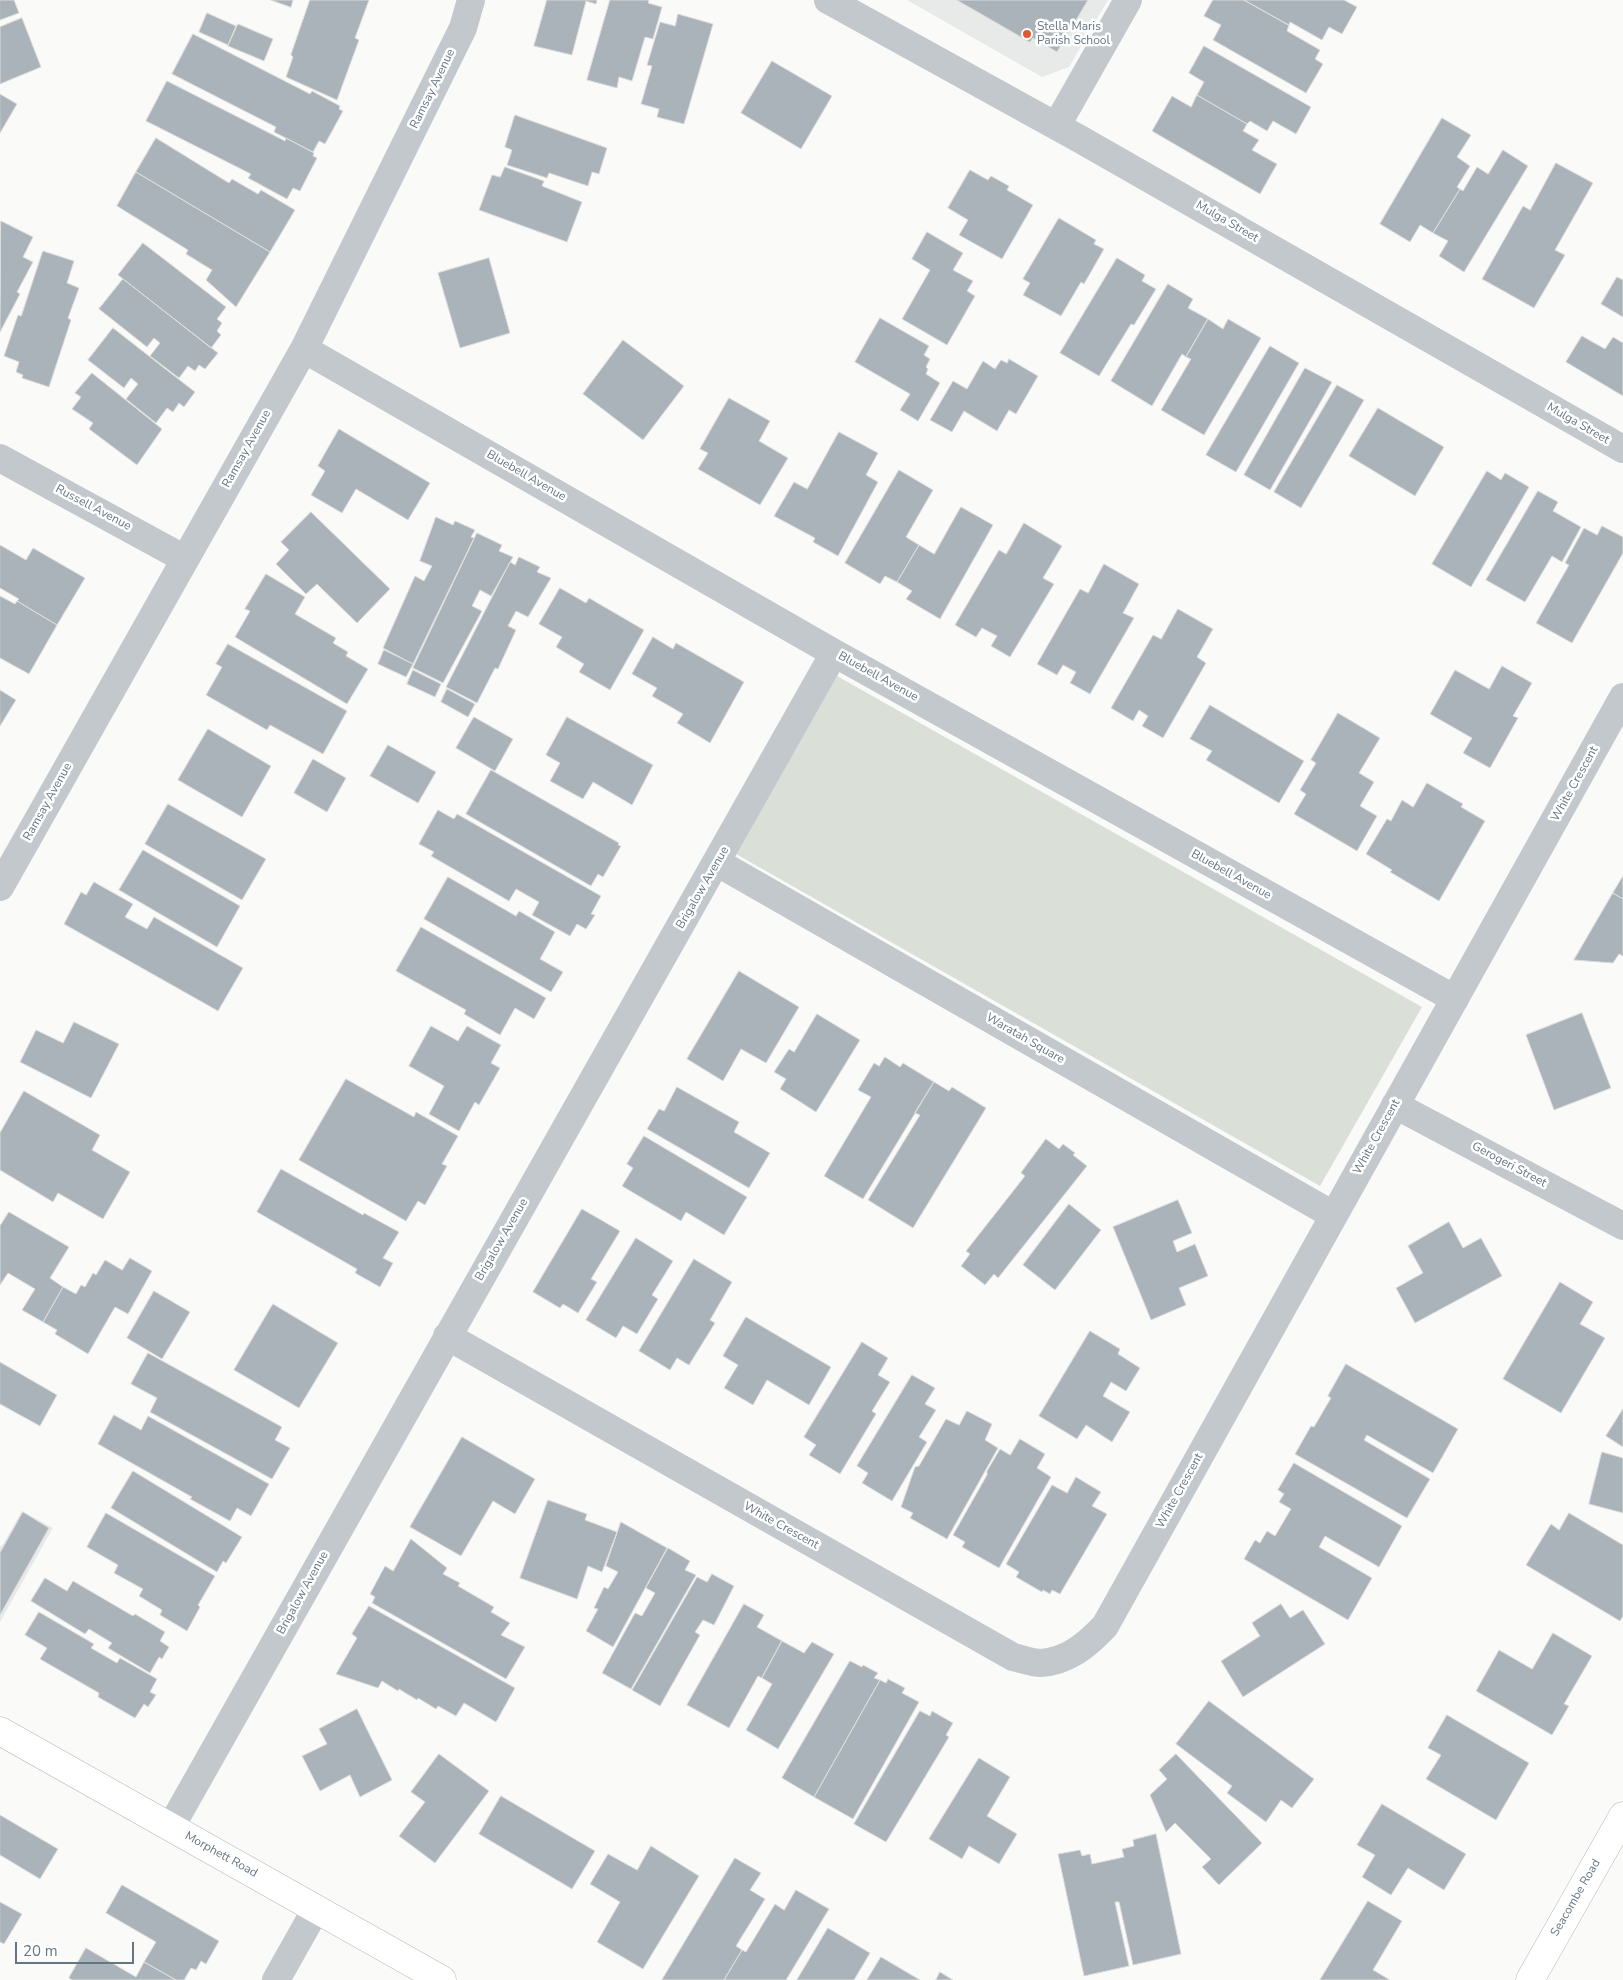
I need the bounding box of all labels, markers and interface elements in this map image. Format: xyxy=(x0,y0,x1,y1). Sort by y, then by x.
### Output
place label: Stella Maris Parish School xyxy=(1037,20,1110,48)
marker: Stella Maris Parish School xyxy=(1021,28,1033,40)
street label: Ramsay Avenue xyxy=(408,47,458,131)
street label: Mulga Street xyxy=(1193,198,1261,246)
street label: Mulga Street xyxy=(1544,400,1612,448)
street label: Ramsay Avenue xyxy=(220,408,274,490)
street label: Bluebell Avenue xyxy=(484,447,568,505)
street label: Russell Avenue xyxy=(53,482,133,534)
street label: Bluebell Avenue xyxy=(836,649,920,705)
street label: White Crescent xyxy=(1548,744,1602,824)
street label: Ramsay Avenue xyxy=(21,761,75,843)
street label: Brigalow Avenue xyxy=(674,844,732,932)
street label: Bluebell Avenue xyxy=(1189,847,1273,903)
street label: Waratah Square xyxy=(983,1011,1067,1067)
street label: White Crescent xyxy=(1350,1097,1404,1177)
street label: Gerogeri Street xyxy=(1469,1139,1549,1191)
street label: Brigalow Avenue xyxy=(473,1196,531,1284)
street label: White Crescent xyxy=(1153,1451,1207,1531)
street label: White Crescent xyxy=(741,1499,821,1553)
street label: Brigalow Avenue xyxy=(274,1549,332,1637)
street label: Morphett Road xyxy=(182,1829,260,1881)
street label: Seacombe Road xyxy=(1548,1857,1604,1939)
scale bar xyxy=(18,1932,136,1964)
text: 20 m xyxy=(23,1941,58,1961)

